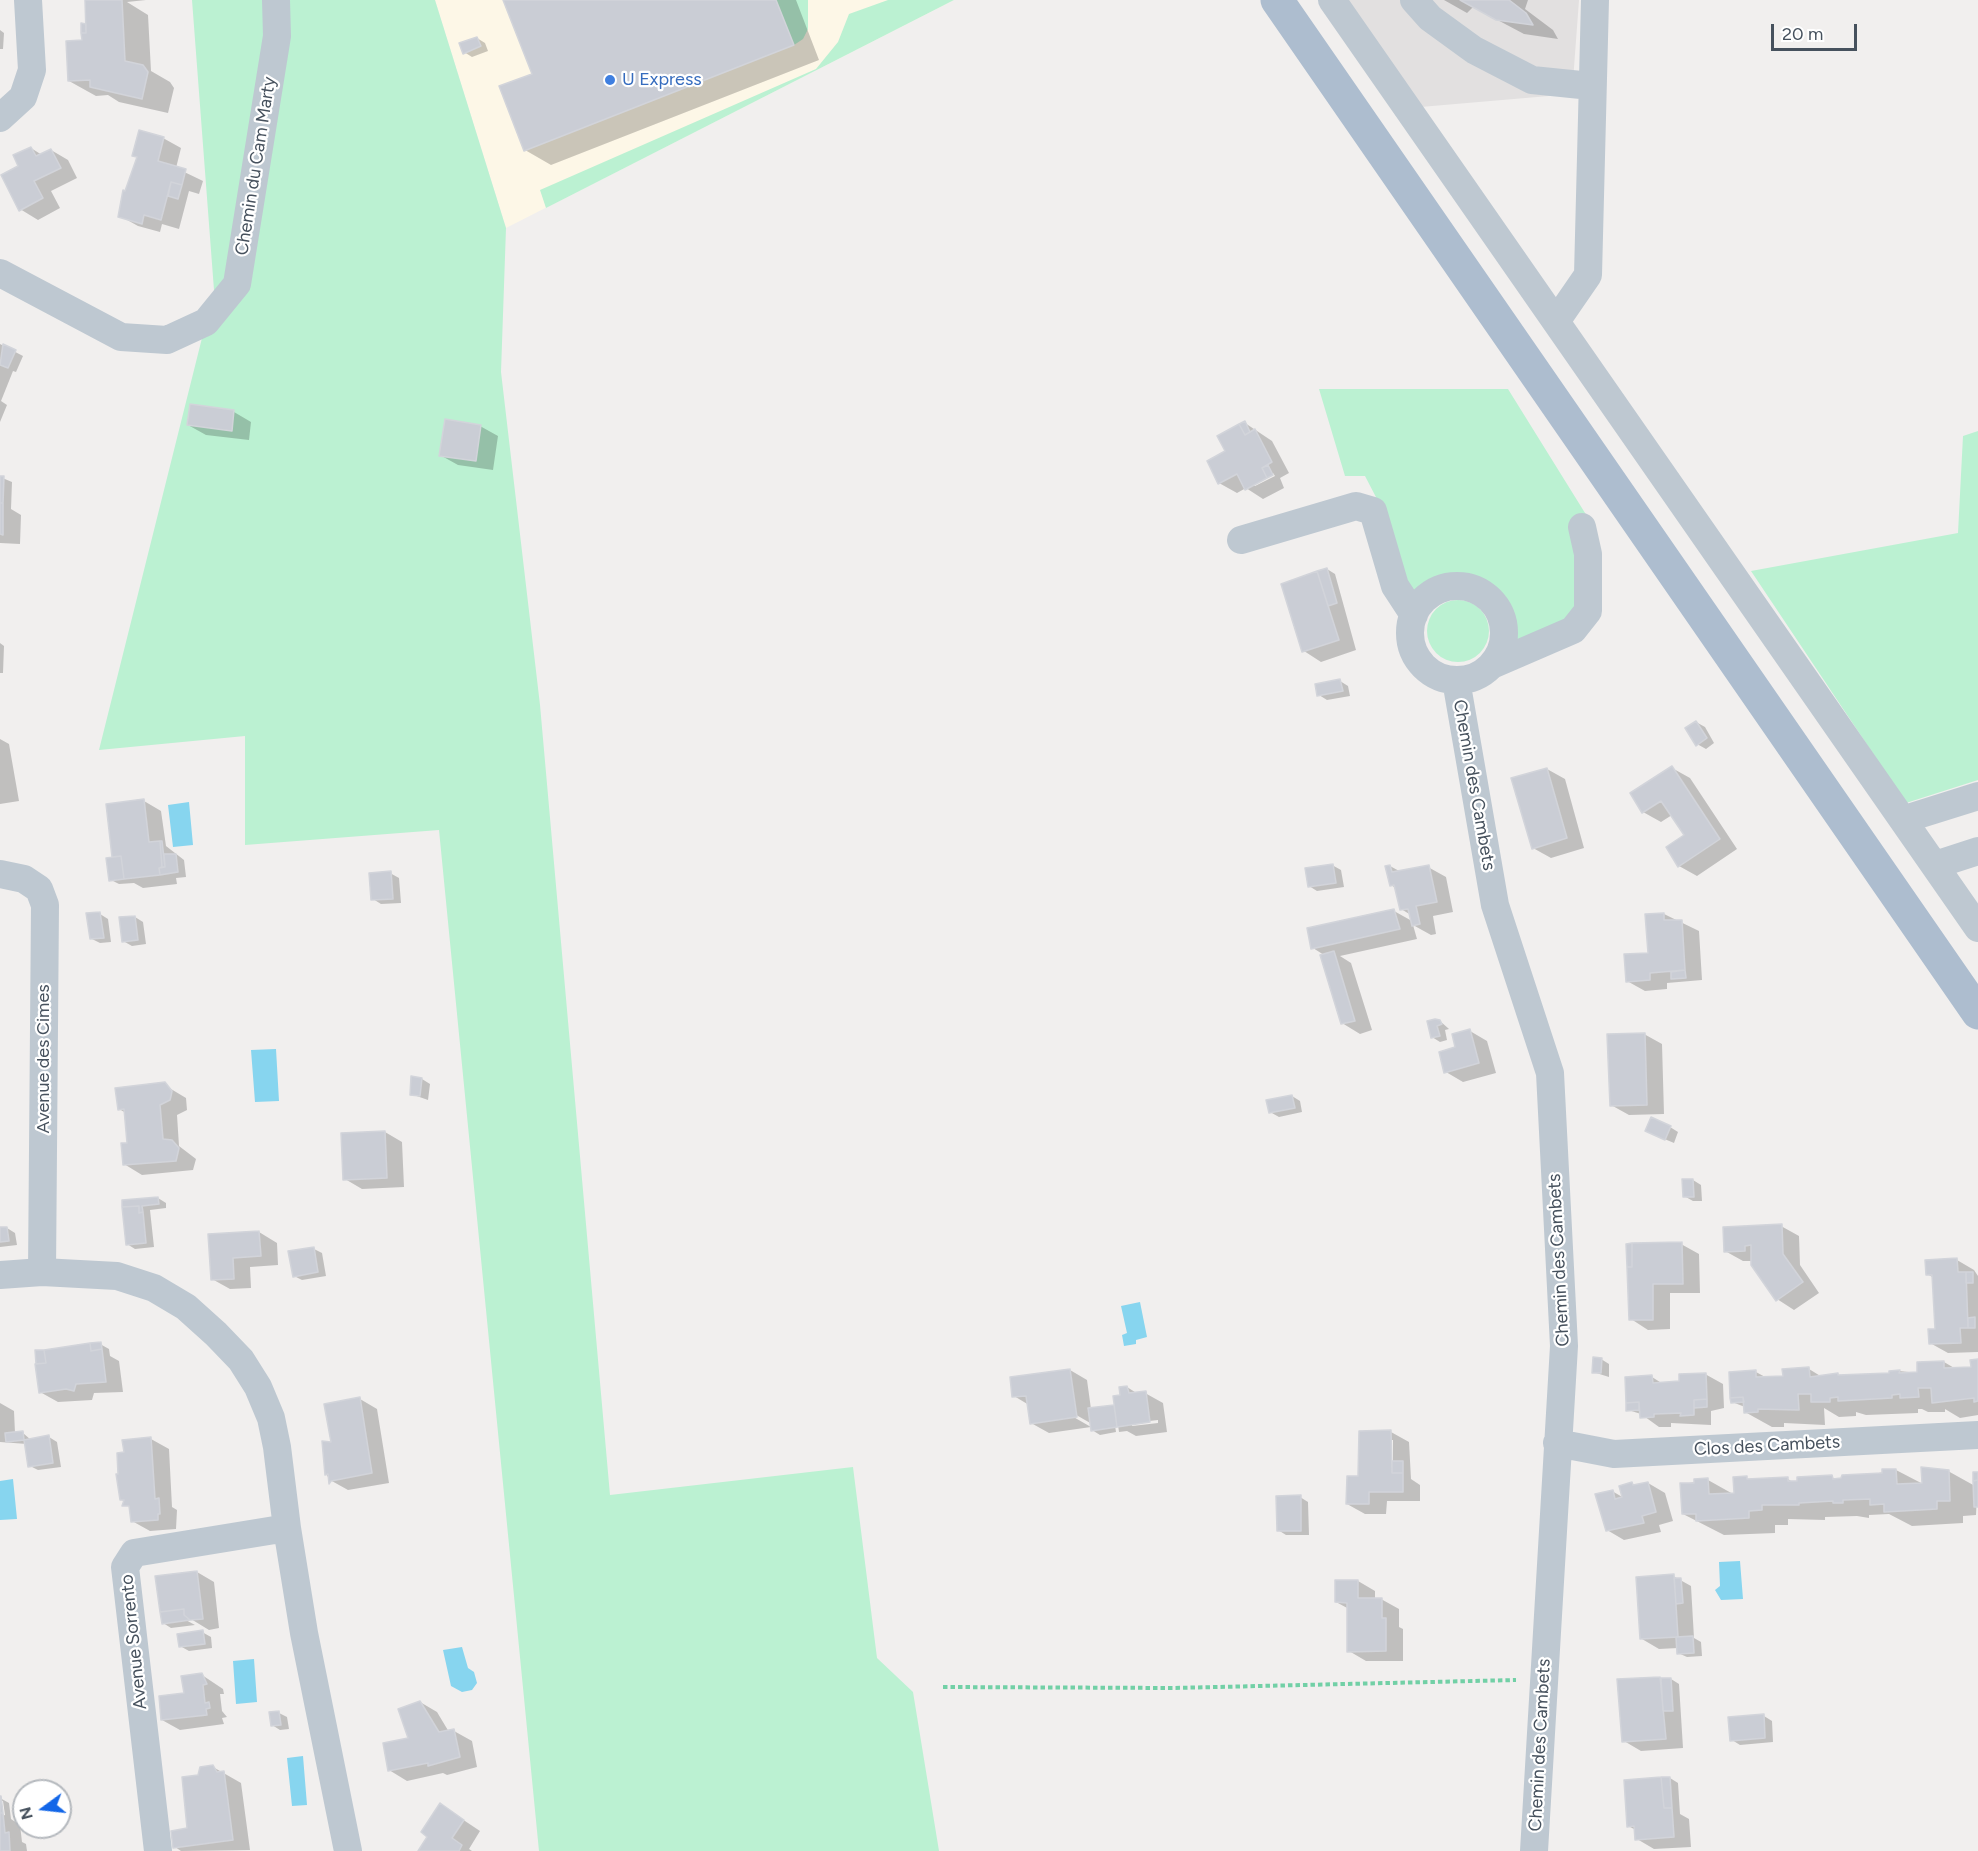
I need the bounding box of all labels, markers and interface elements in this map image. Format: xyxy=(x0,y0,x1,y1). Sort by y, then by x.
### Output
scale bar xyxy=(1774,12,1860,50)
text: 20 m xyxy=(1782,23,1823,45)
place label: U Express xyxy=(622,69,702,91)
marker: U Express xyxy=(603,73,617,87)
street label: Chemin du Cam Marty xyxy=(231,75,281,257)
street label: Chemin des Cambets xyxy=(1448,698,1500,872)
street label: Avenue des Cimes xyxy=(33,984,55,1134)
street label: Chemin des Cambets xyxy=(1544,1173,1574,1347)
street label: Clos des Cambets xyxy=(1693,1431,1841,1461)
street label: Avenue Sorrento xyxy=(116,1573,152,1711)
street label: Chemin des Cambets xyxy=(1525,1658,1555,1832)
north arrow xyxy=(12,1779,72,1839)
text: N xyxy=(15,1805,37,1822)

